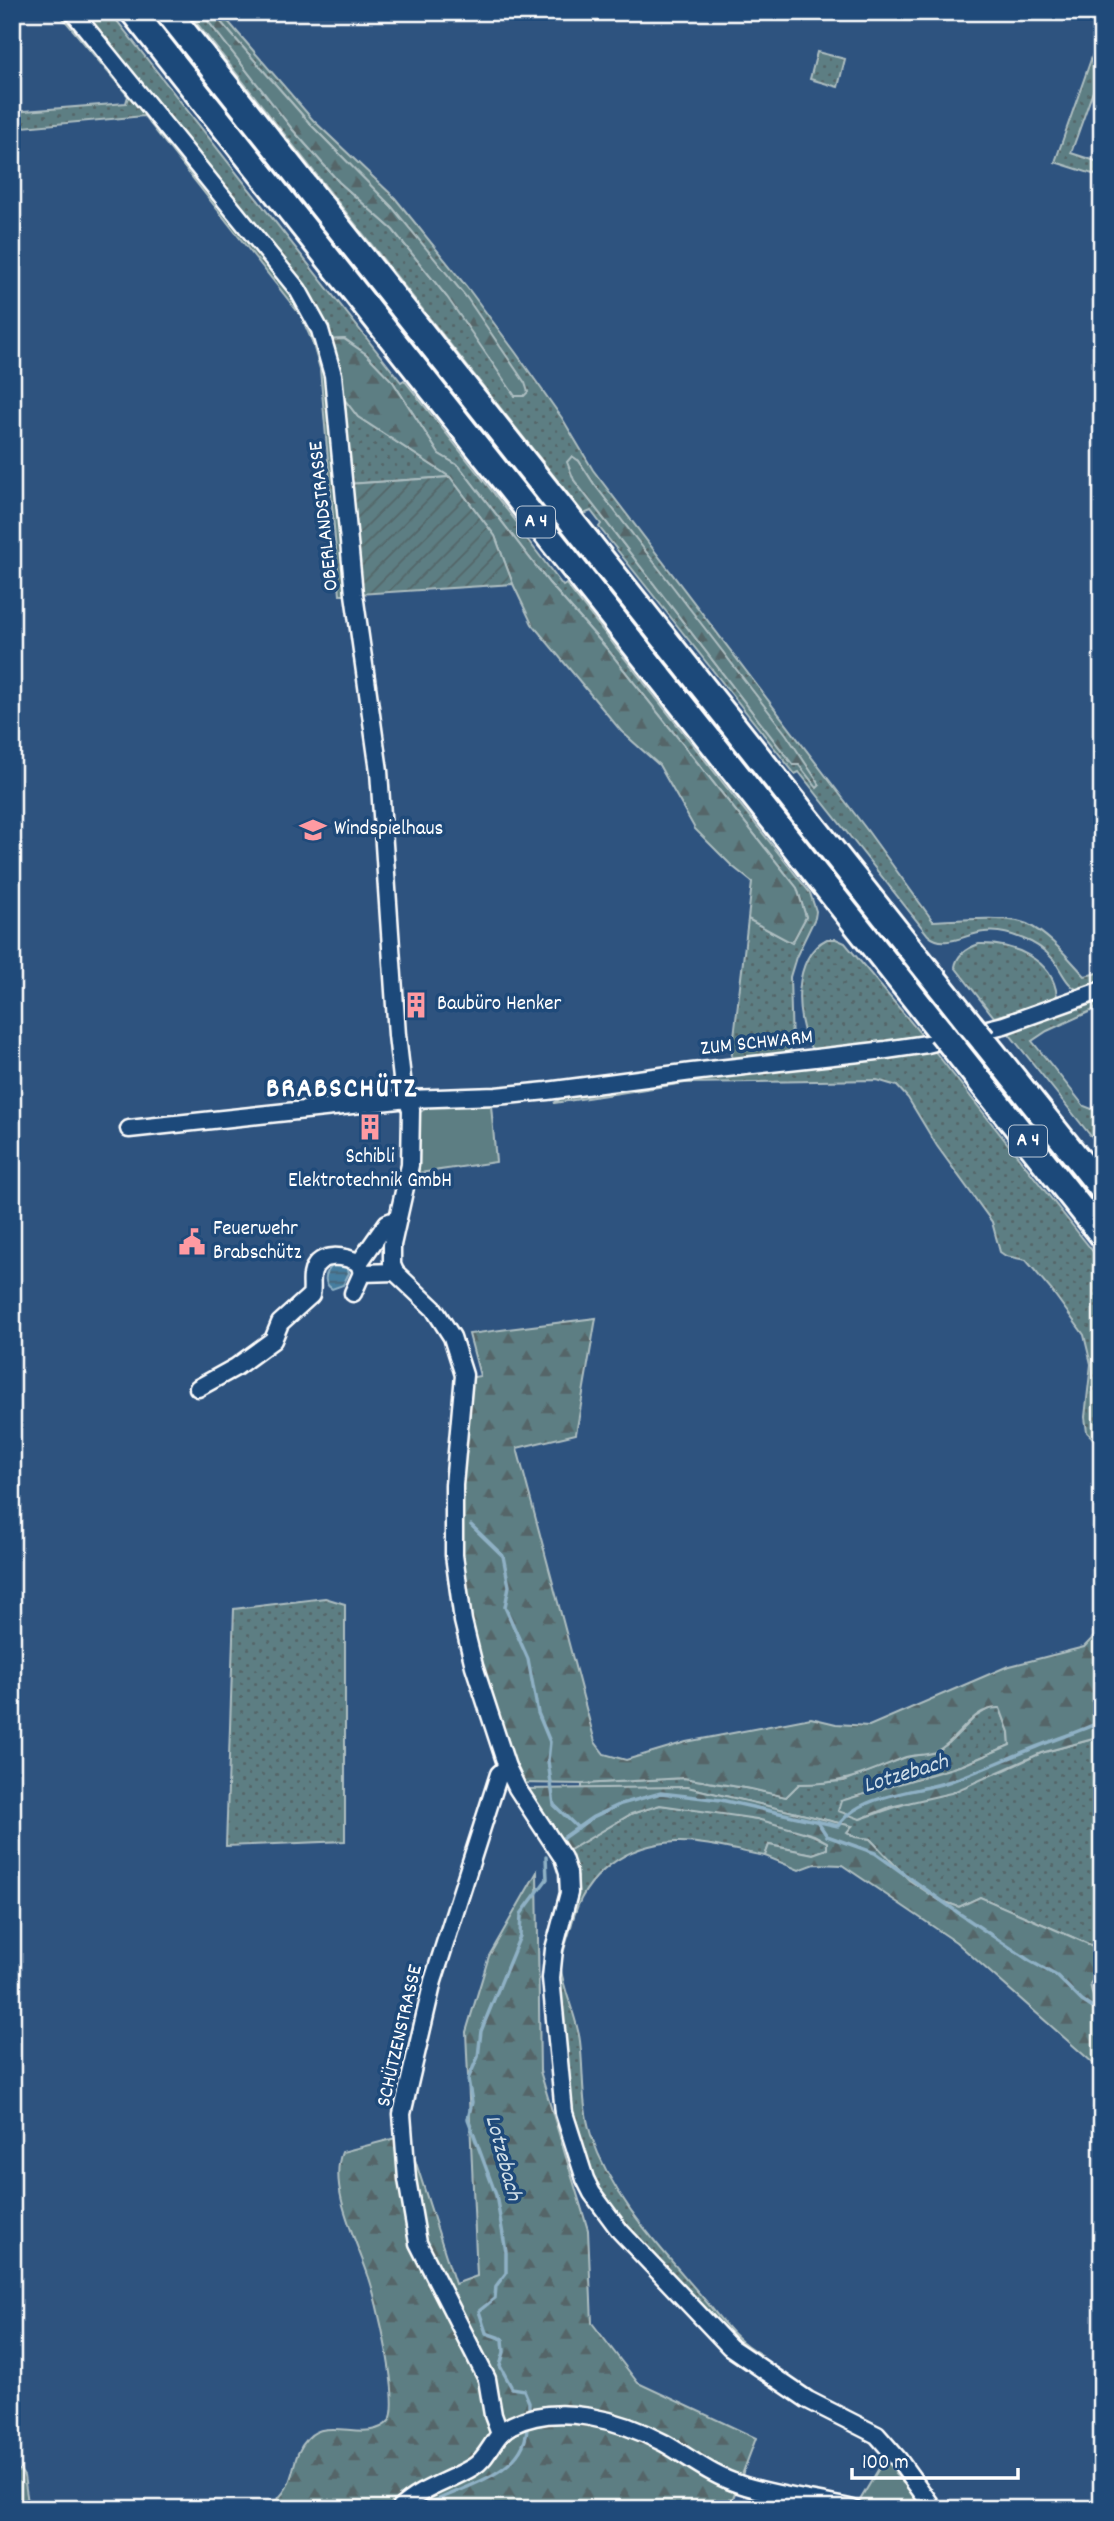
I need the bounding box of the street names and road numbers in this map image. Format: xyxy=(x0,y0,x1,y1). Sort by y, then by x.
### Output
street label: OBERLANDSTRASSE xyxy=(302,439,348,592)
road number: A 4 xyxy=(517,506,555,538)
street label: ZUM SCHWARM xyxy=(699,1023,815,1065)
road number: A 4 xyxy=(1009,1126,1047,1156)
street label: SCHÜTZENSTRASSE xyxy=(370,1962,432,2110)

